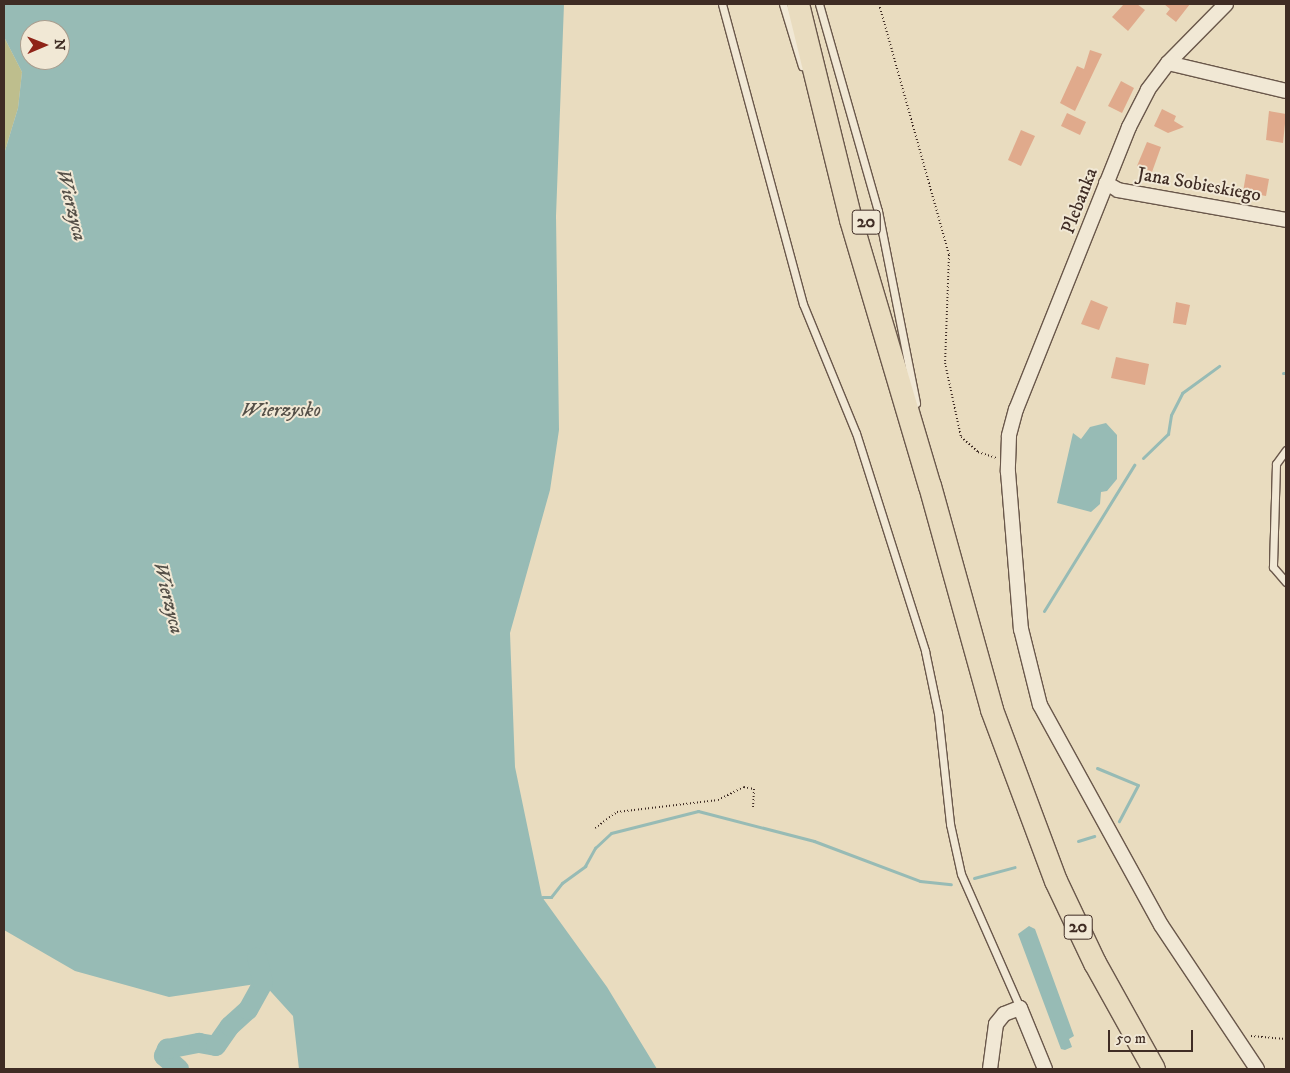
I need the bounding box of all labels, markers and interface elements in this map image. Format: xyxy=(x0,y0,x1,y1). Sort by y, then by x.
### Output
north arrow xyxy=(20,20,70,70)
text: N xyxy=(50,39,68,51)
street label: Jana Sobieskiego xyxy=(1135,163,1263,207)
street label: Plebanka xyxy=(1057,165,1103,237)
water label: Wierzyca xyxy=(50,166,92,244)
road number: 20 xyxy=(851,206,881,238)
water label: Wierzysko xyxy=(241,398,321,422)
water label: Wierzyca xyxy=(147,559,189,637)
road number: 20 xyxy=(1063,912,1093,942)
scale bar xyxy=(1110,1020,1195,1052)
text: 50 m xyxy=(1116,1029,1146,1048)

